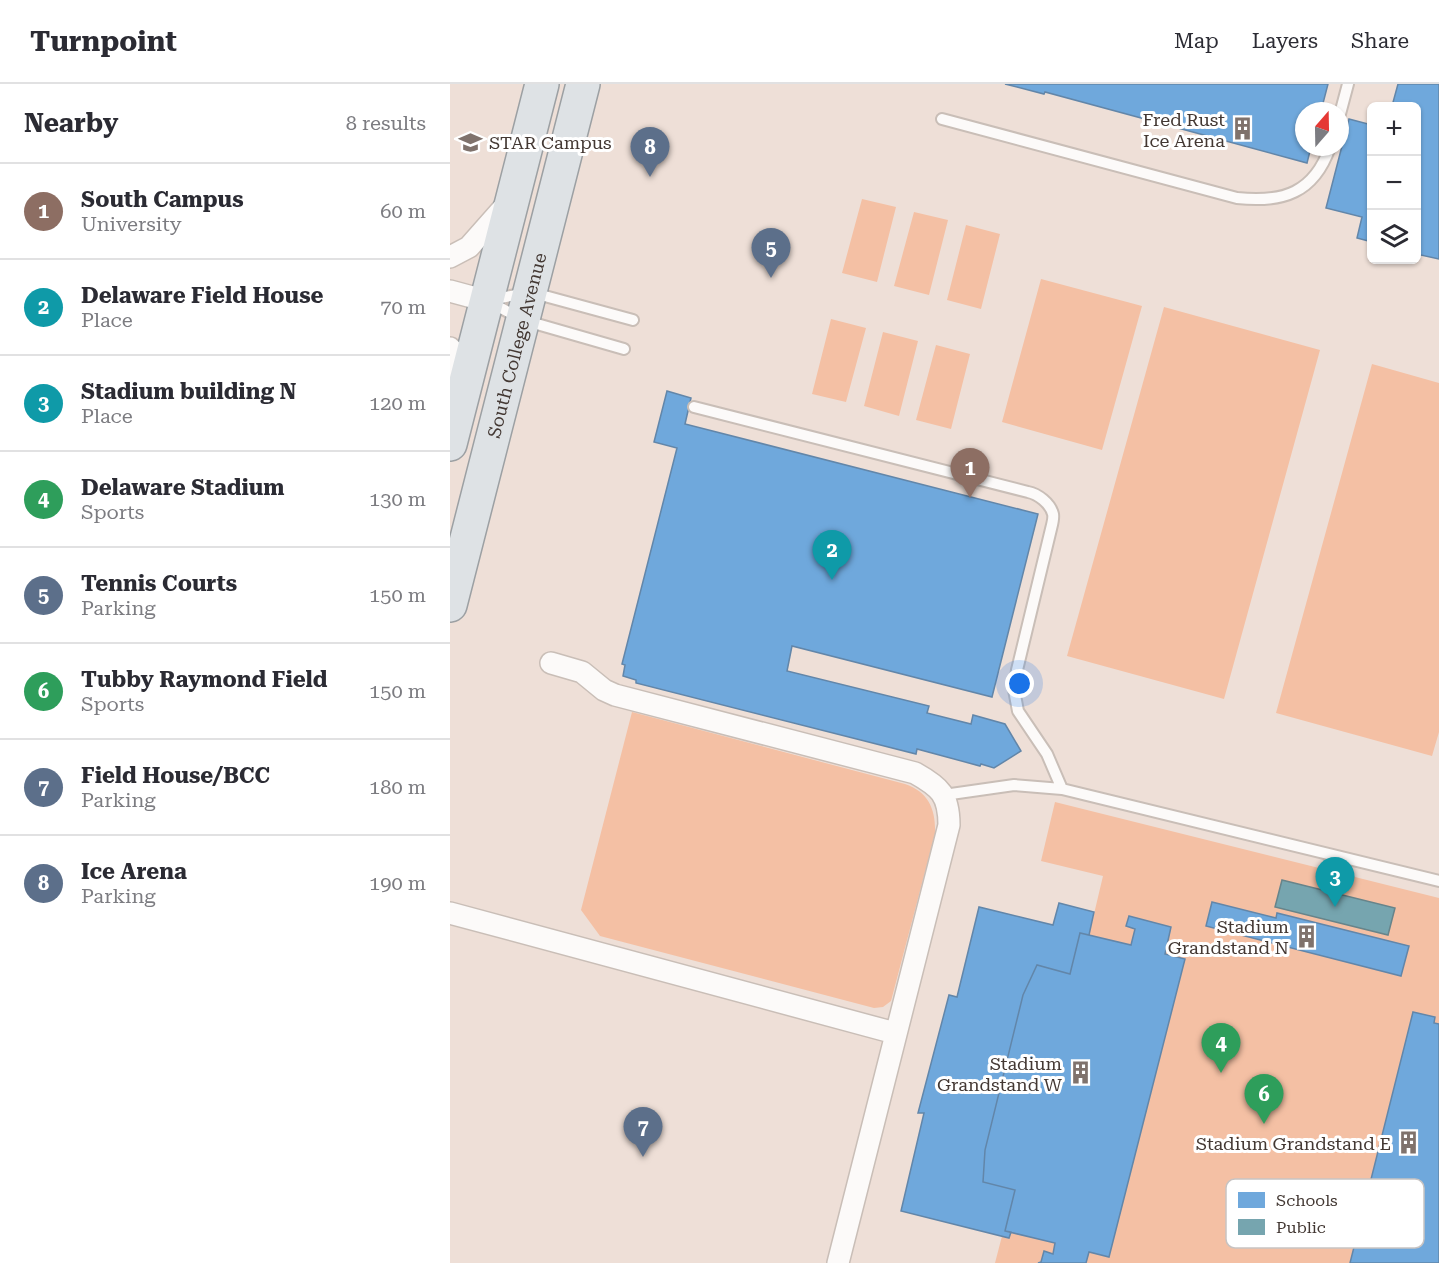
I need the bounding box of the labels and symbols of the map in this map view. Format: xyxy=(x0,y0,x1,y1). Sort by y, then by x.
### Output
north arrow xyxy=(1295,102,1349,156)
place label: Fred Rust Ice Arena xyxy=(1142,109,1225,151)
building icon: Fred Rust Ice Arena xyxy=(1230,116,1256,142)
pin: 8 xyxy=(630,128,670,177)
school or university icon: STAR Campus xyxy=(458,129,484,155)
place label: STAR Campus xyxy=(489,132,612,153)
pin: 5 xyxy=(752,228,790,278)
street label: South College Avenue xyxy=(483,250,550,440)
pin: 1 xyxy=(950,448,990,498)
pin: 2 xyxy=(812,530,851,580)
your location xyxy=(1005,669,1034,698)
pin: 3 xyxy=(1316,858,1354,907)
place label: Stadium Grandstand N xyxy=(1168,916,1289,958)
building icon: Stadium Grandstand N xyxy=(1294,923,1320,949)
pin: 4 xyxy=(1202,1024,1240,1073)
place label: Stadium Grandstand W xyxy=(937,1053,1063,1095)
building icon: Stadium Grandstand W xyxy=(1067,1060,1093,1086)
pin: 6 xyxy=(1244,1074,1284,1124)
pin: 7 xyxy=(624,1108,662,1157)
building icon: Stadium Grandstand E xyxy=(1396,1130,1422,1156)
place label: Stadium Grandstand E xyxy=(1196,1133,1391,1154)
legend xyxy=(1226,1179,1424,1248)
text: Schools xyxy=(1276,1191,1338,1210)
text: Public xyxy=(1276,1218,1326,1237)

